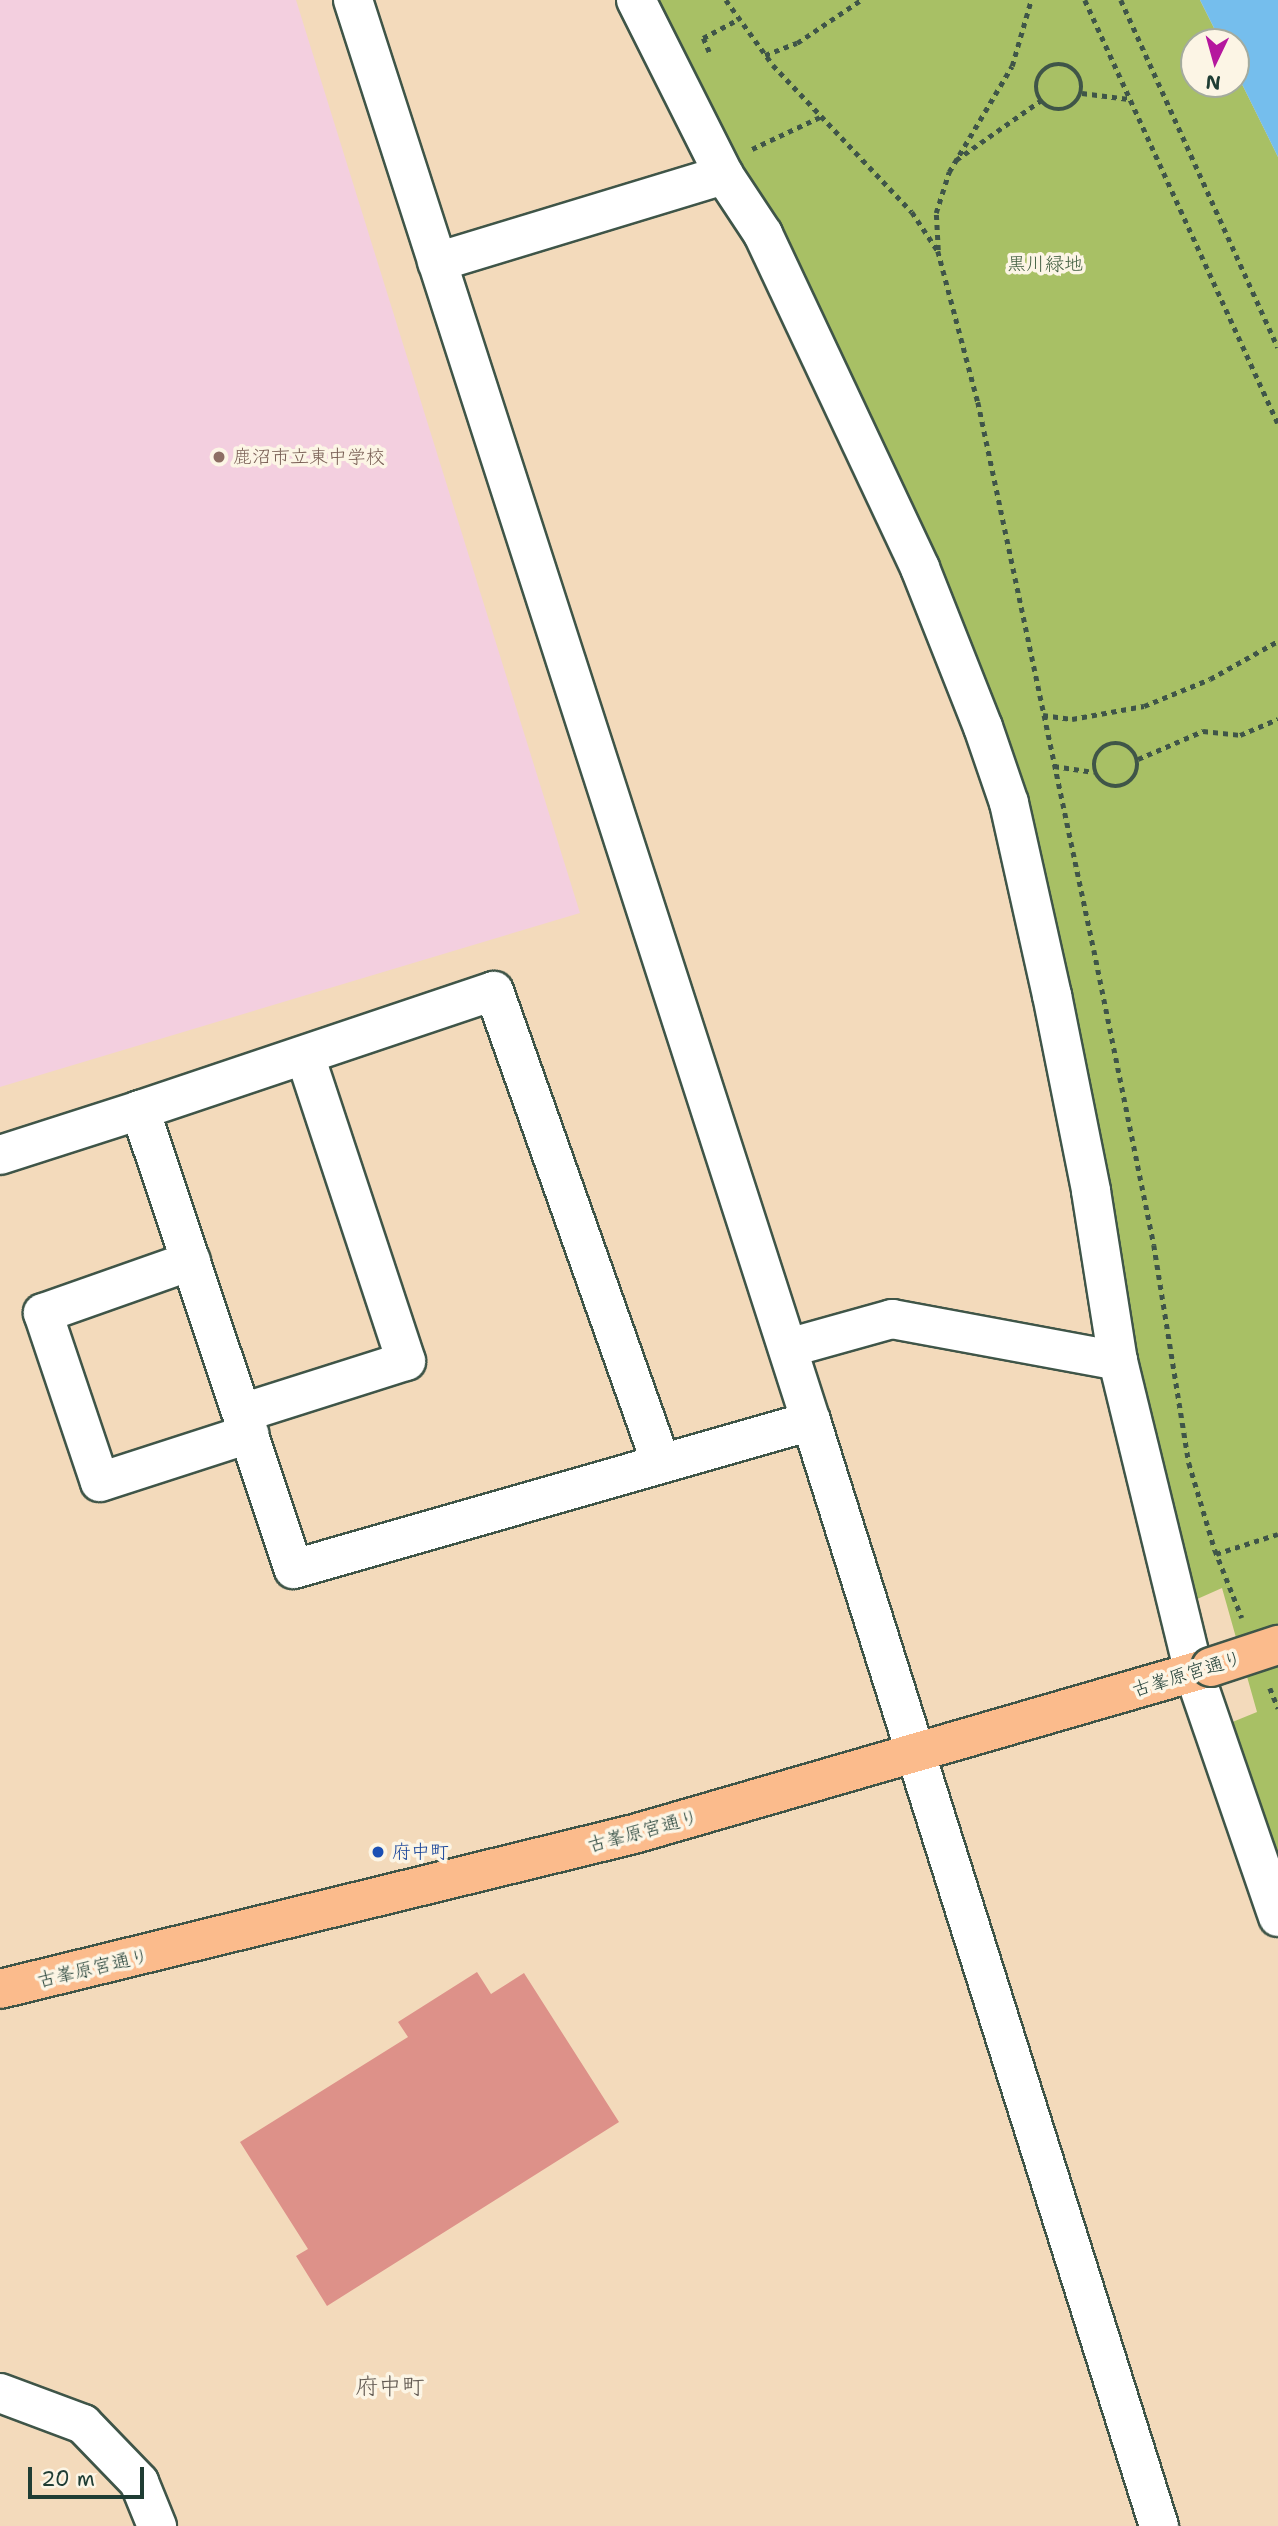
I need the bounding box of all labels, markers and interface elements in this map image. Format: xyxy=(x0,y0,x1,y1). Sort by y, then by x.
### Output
north arrow xyxy=(1180,28,1250,98)
text: N xyxy=(1205,69,1222,96)
park label: 黒川緑地 xyxy=(1007,253,1083,275)
place label: 鹿沼市立東中学校 xyxy=(233,446,385,468)
marker: 鹿沼市立東中学校 xyxy=(211,449,227,465)
street label: 古峯原宮通り xyxy=(1129,1646,1245,1702)
street label: 古峯原宮通り xyxy=(585,1805,701,1857)
place label: 府中町 xyxy=(392,1841,449,1863)
marker: 府中町 xyxy=(370,1844,386,1860)
street label: 古峯原宮通り xyxy=(35,1944,151,1992)
district label: 府中町 xyxy=(356,2372,424,2400)
scale bar xyxy=(32,2452,147,2496)
text: 20 m xyxy=(41,2465,95,2493)

